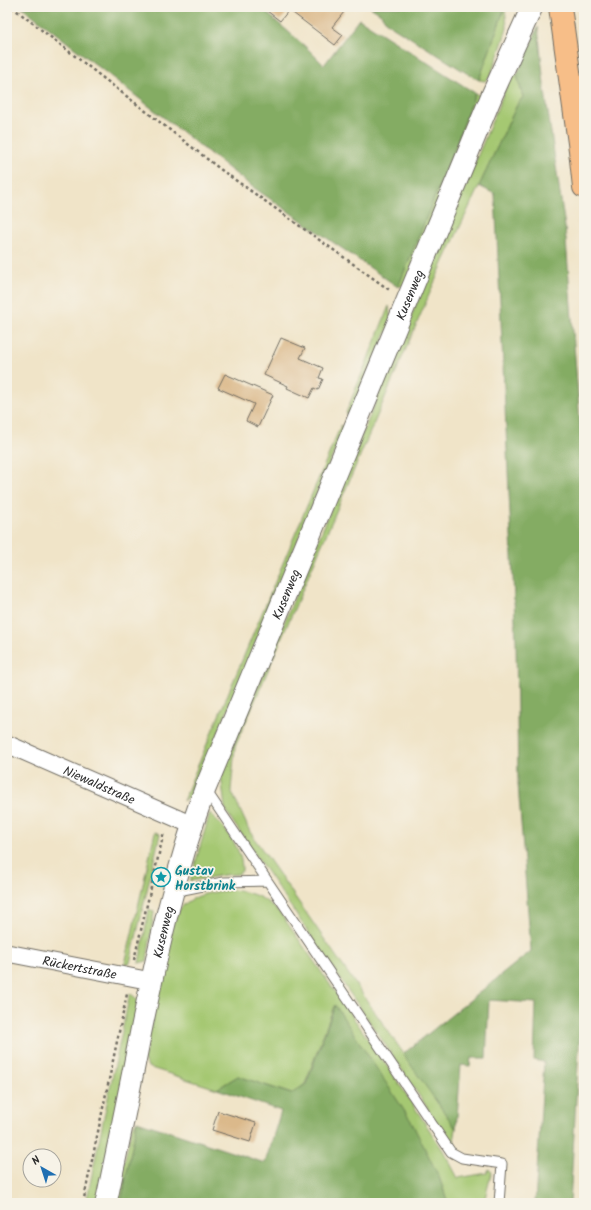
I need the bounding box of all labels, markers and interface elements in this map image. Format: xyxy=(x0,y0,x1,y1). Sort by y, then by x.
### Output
street label: Kusenweg xyxy=(391,267,431,324)
street label: Kusenweg xyxy=(267,566,307,623)
street label: Niewaldstraße xyxy=(60,761,138,811)
place label: Gustav Horstbrink xyxy=(175,861,236,897)
place icon: Gustav Horstbrink xyxy=(150,866,172,888)
street label: Kusenweg xyxy=(148,904,181,960)
street label: Rückertstraße xyxy=(40,951,119,986)
north arrow xyxy=(22,1148,62,1188)
text: N xyxy=(28,1152,45,1170)

